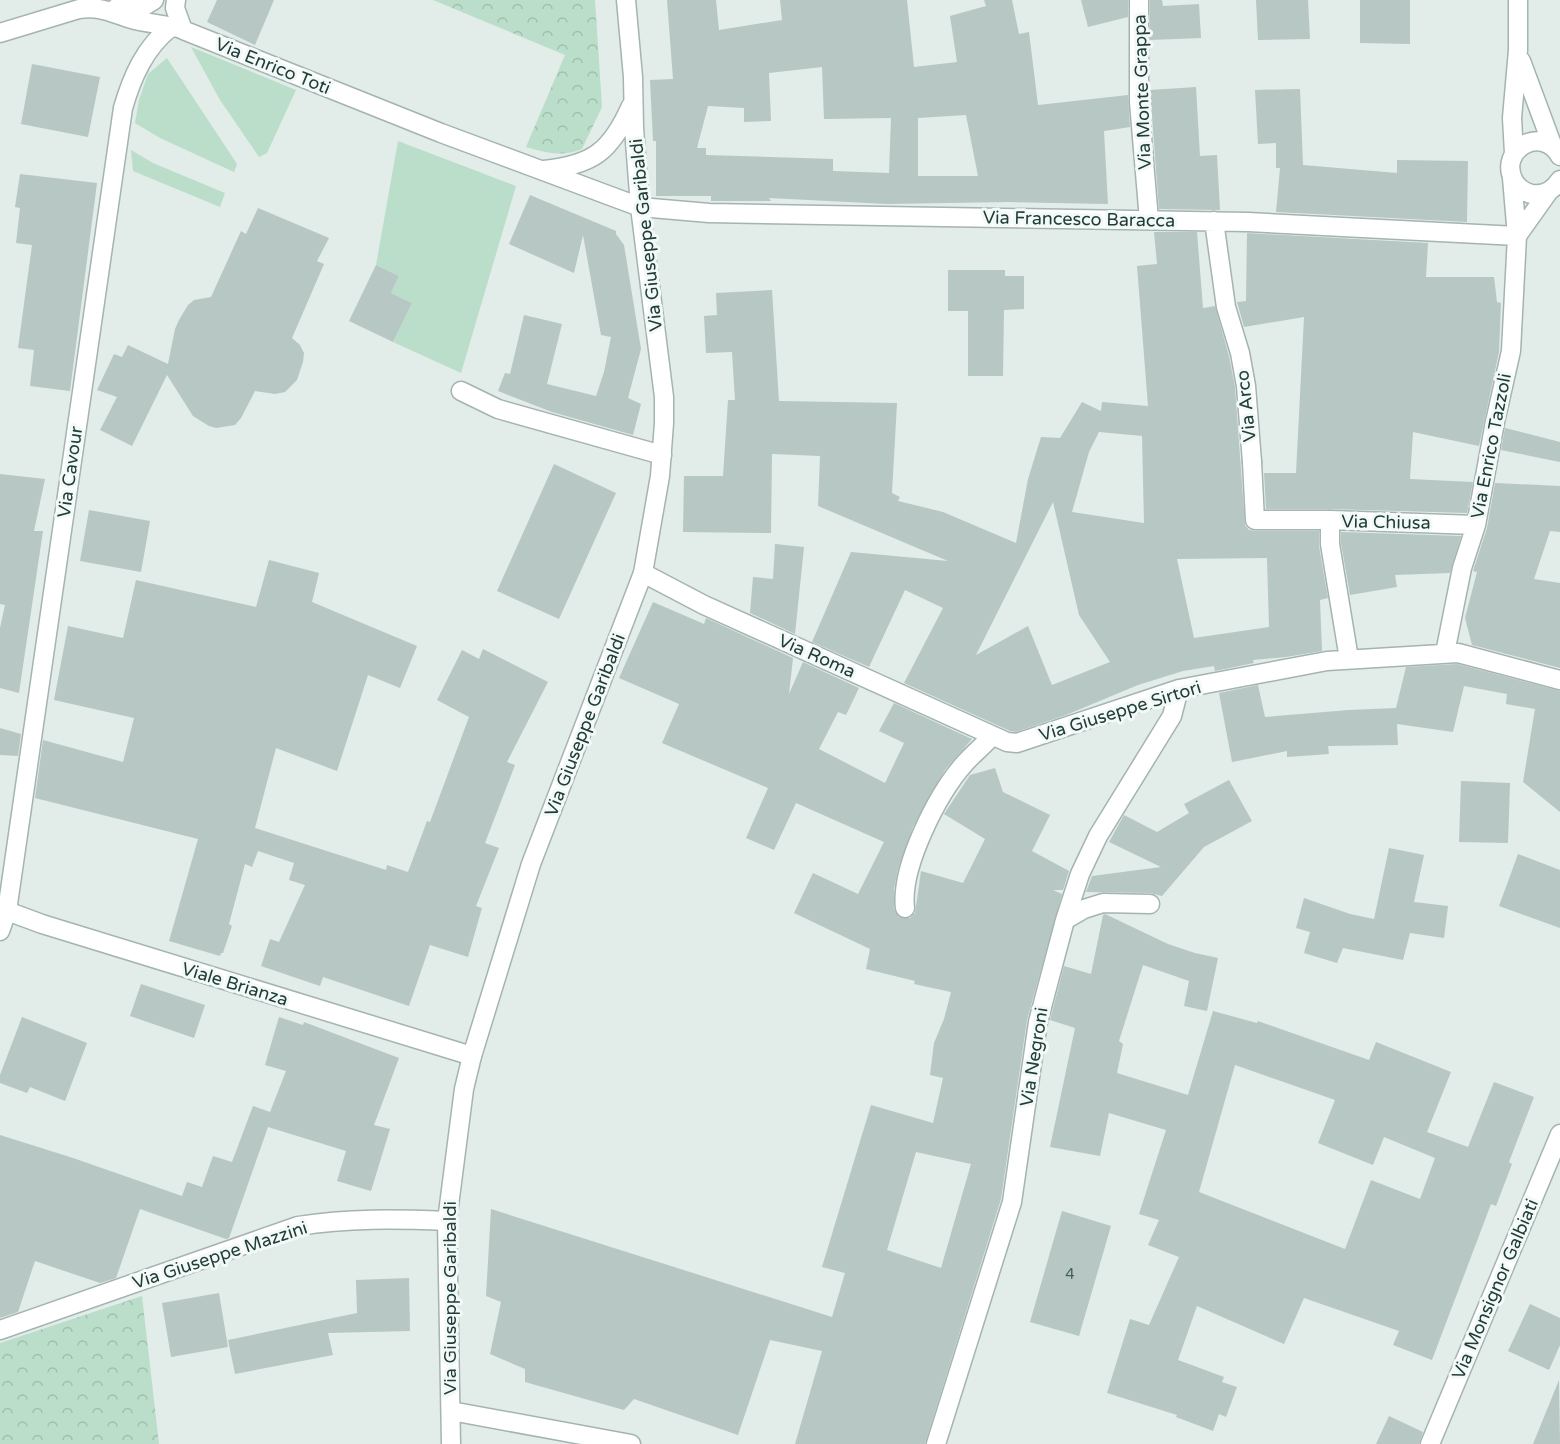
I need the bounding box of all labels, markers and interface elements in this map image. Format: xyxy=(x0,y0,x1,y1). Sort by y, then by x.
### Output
street label: Via Monte Grappa xyxy=(1128,14,1156,170)
street label: Via Enrico Toti xyxy=(212,33,334,99)
street label: Via Giuseppe Garibaldi xyxy=(625,137,667,333)
street label: Via Francesco Baracca xyxy=(983,206,1175,232)
street label: Via Arco xyxy=(1231,369,1261,443)
street label: Via Enrico Tazzoli xyxy=(1466,371,1516,521)
street label: Via Cavour xyxy=(53,425,87,519)
street label: Via Chiusa xyxy=(1341,510,1431,534)
street label: Via Roma xyxy=(775,629,859,683)
street label: Via Giuseppe Garibaldi xyxy=(540,631,630,819)
street label: Via Giuseppe Sirtori xyxy=(1036,676,1204,746)
street label: Viale Brianza xyxy=(179,957,291,1011)
street label: Via Negroni xyxy=(1015,1006,1053,1108)
street label: Via Monsignor Galbiati xyxy=(1447,1195,1543,1383)
street label: Via Giuseppe Garibaldi xyxy=(439,1201,461,1395)
street label: Via Giuseppe Mazzini xyxy=(130,1216,310,1294)
house number: 4 xyxy=(1065,1265,1075,1283)

